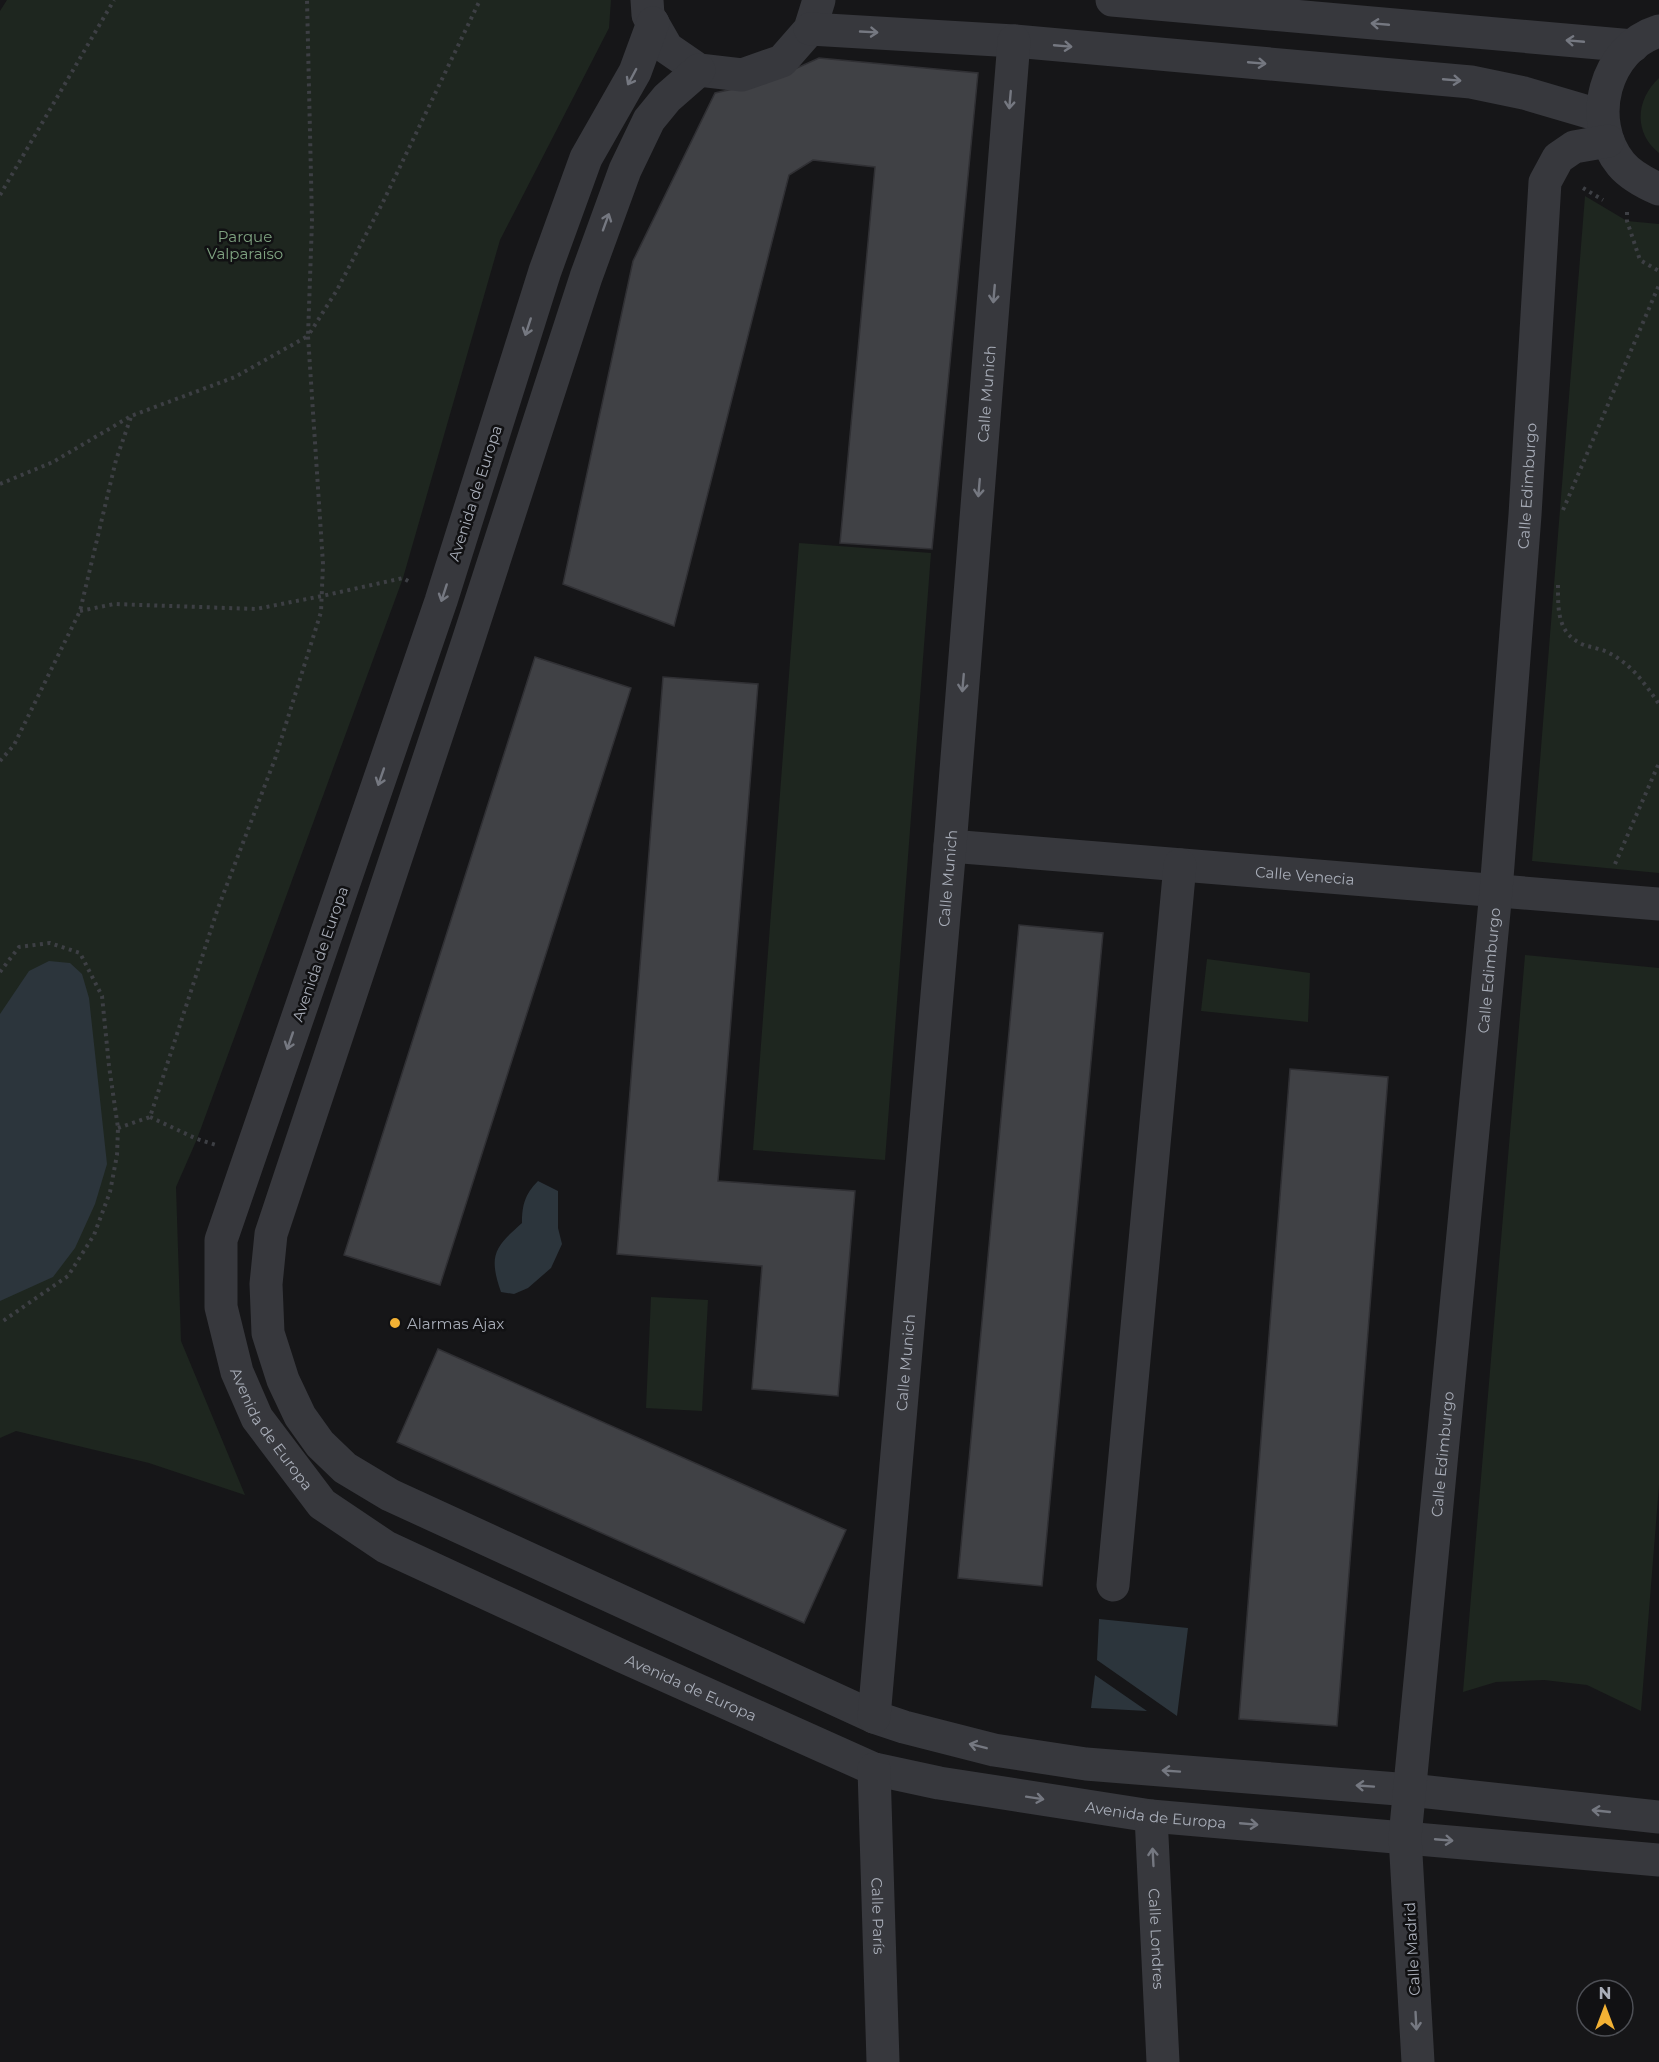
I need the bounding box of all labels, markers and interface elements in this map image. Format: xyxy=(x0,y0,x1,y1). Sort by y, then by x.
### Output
one-way arrow xyxy=(1371,18,1391,29)
one-way arrow xyxy=(858,27,878,38)
one-way arrow xyxy=(1565,35,1585,46)
one-way arrow xyxy=(1053,41,1073,52)
one-way arrow xyxy=(1247,58,1267,69)
one-way arrow xyxy=(626,68,638,85)
one-way arrow xyxy=(1441,75,1461,86)
one-way arrow xyxy=(1004,89,1015,109)
one-way arrow xyxy=(601,213,612,232)
park label: Parque Valparaíso xyxy=(207,227,283,263)
one-way arrow xyxy=(988,284,999,303)
one-way arrow xyxy=(522,317,533,336)
street label: Calle Munich xyxy=(973,344,999,443)
street label: Calle Edimburgo xyxy=(1513,422,1540,550)
street label: Avenida de Europa xyxy=(444,423,506,563)
one-way arrow xyxy=(973,478,984,498)
one-way arrow xyxy=(438,583,449,602)
one-way arrow xyxy=(958,672,969,692)
one-way arrow xyxy=(374,767,385,786)
street label: Calle Munich xyxy=(933,829,961,928)
street label: Calle Venecia xyxy=(1254,861,1355,889)
street label: Avenida de Europa xyxy=(288,884,352,1024)
street label: Calle Edimburgo xyxy=(1473,907,1504,1034)
one-way arrow xyxy=(284,1031,295,1050)
street label: Calle Munich xyxy=(891,1313,919,1412)
place label: Alarmas Ajax xyxy=(407,1314,504,1333)
marker: Alarmas Ajax xyxy=(388,1316,402,1330)
street label: Avenida de Europa xyxy=(227,1364,317,1494)
street label: Calle Edimburgo xyxy=(1426,1390,1457,1518)
street label: Avenida de Europa xyxy=(623,1649,760,1725)
one-way arrow xyxy=(968,1739,987,1751)
one-way arrow xyxy=(1161,1765,1181,1776)
one-way arrow xyxy=(1356,1780,1376,1791)
one-way arrow xyxy=(1025,1793,1044,1804)
street label: Avenida de Europa xyxy=(1084,1796,1227,1832)
one-way arrow xyxy=(1591,1805,1611,1816)
one-way arrow xyxy=(1239,1819,1259,1830)
one-way arrow xyxy=(1433,1835,1453,1846)
one-way arrow xyxy=(1148,1847,1159,1867)
street label: Calle París xyxy=(868,1877,889,1955)
street label: Calle Londres xyxy=(1145,1888,1169,1990)
street label: Calle Madrid xyxy=(1400,1902,1424,1996)
north arrow xyxy=(1575,1978,1635,2038)
text: N xyxy=(1599,1984,1611,2003)
one-way arrow xyxy=(1411,2010,1422,2030)

